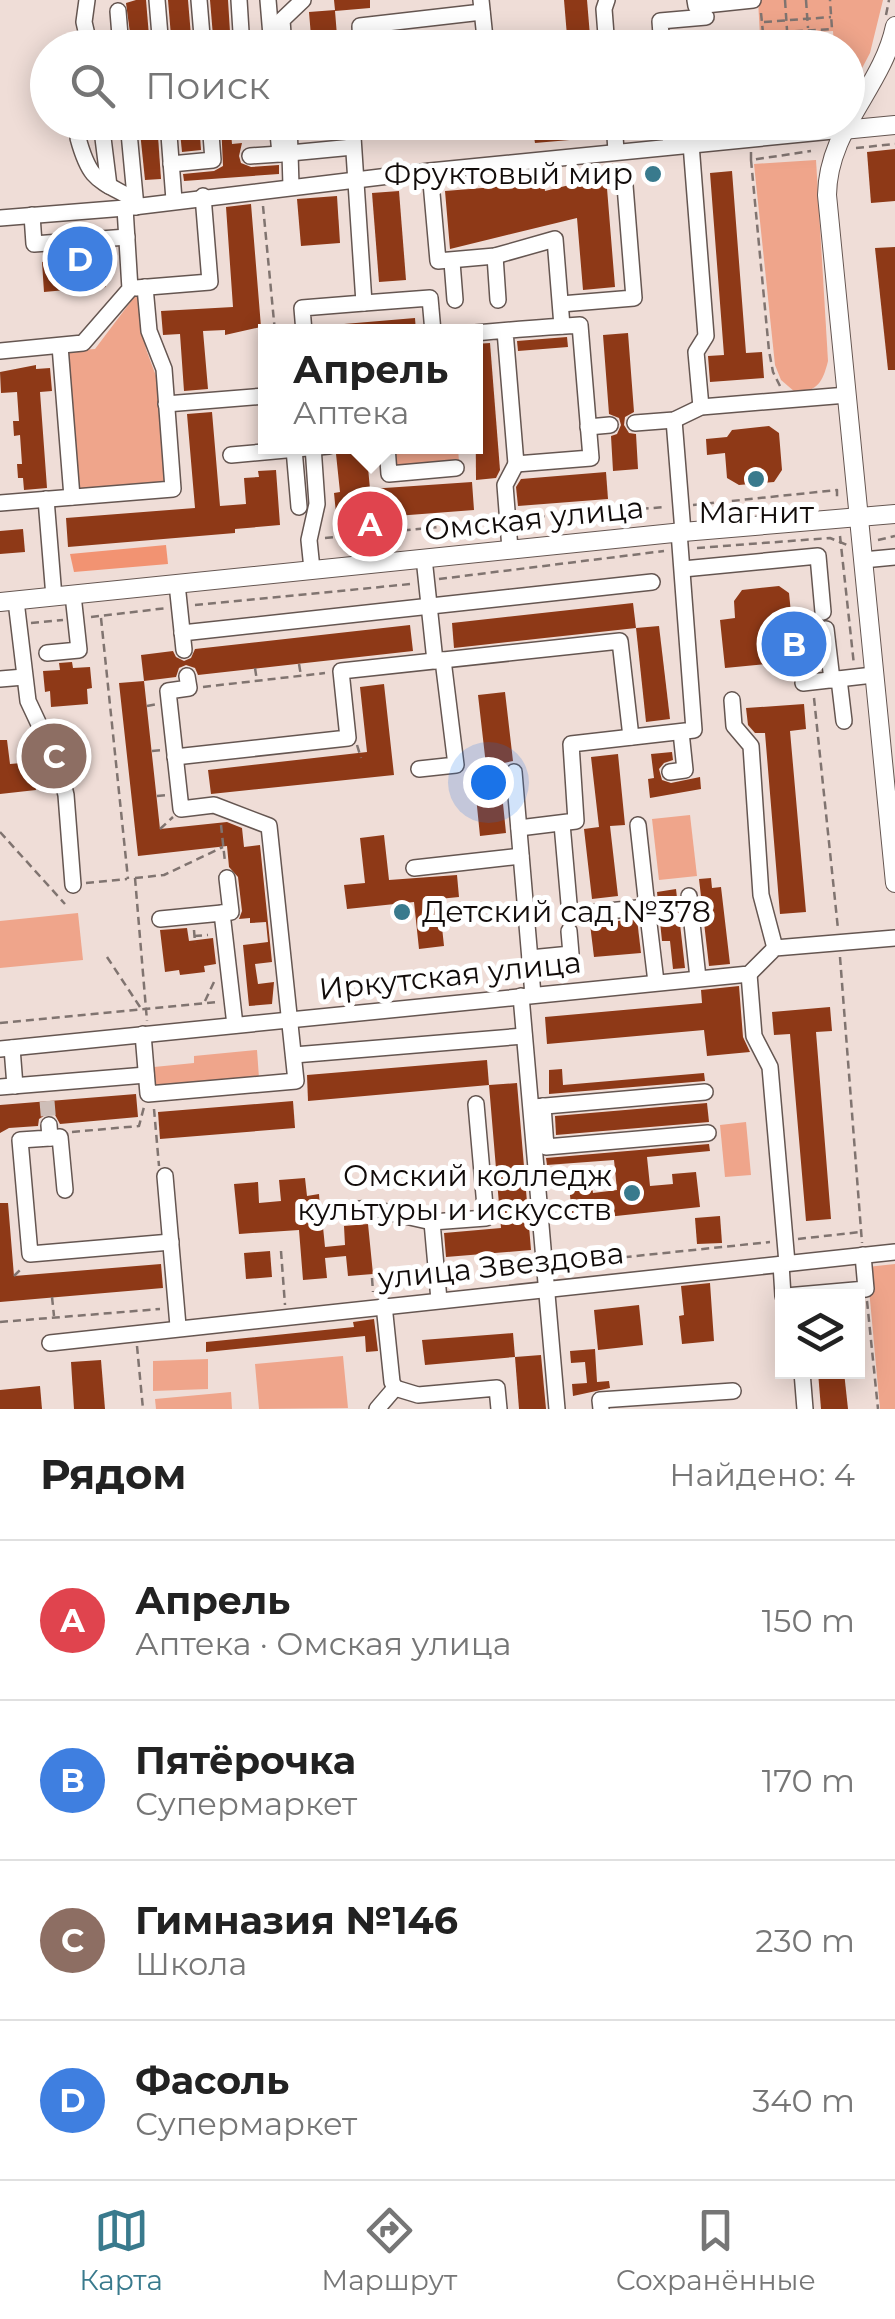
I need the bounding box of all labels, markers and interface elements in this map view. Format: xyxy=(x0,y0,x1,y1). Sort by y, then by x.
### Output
search box xyxy=(30,30,865,140)
icon: search xyxy=(65,58,120,113)
text: Поиск xyxy=(145,62,270,109)
place label: Фруктовый мир xyxy=(384,155,633,192)
marker: Фруктовый мир xyxy=(642,163,664,185)
pin: D xyxy=(48,222,112,296)
popup xyxy=(258,324,483,454)
text: Апрель xyxy=(293,346,448,393)
text: Аптека xyxy=(293,393,409,432)
marker: Магнит xyxy=(745,468,767,490)
pin: A xyxy=(338,486,402,562)
street label: Омская улица xyxy=(422,489,646,548)
place label: Магнит xyxy=(698,494,815,531)
pin: B xyxy=(762,606,826,682)
pin: C xyxy=(22,718,86,794)
your location xyxy=(463,757,514,808)
place label: Детский сад №378 xyxy=(422,893,711,930)
marker: Детский сад №378 xyxy=(391,901,413,923)
street label: Иркутская улица xyxy=(317,943,583,1008)
place label: Омский колледж культуры и искусств xyxy=(297,1157,612,1228)
marker: Омский колледж культуры и искусств xyxy=(621,1182,643,1204)
street label: улица Звездова xyxy=(375,1234,626,1297)
map controls xyxy=(775,1289,865,1379)
button: layers xyxy=(775,1289,865,1379)
text: Рядом xyxy=(40,1448,187,1500)
text: Найдено: 4 xyxy=(669,1455,855,1494)
text: Апрель xyxy=(135,1577,290,1624)
text: A xyxy=(60,1601,85,1640)
text: 150 m xyxy=(762,1601,855,1640)
text: Аптека · Омская улица xyxy=(135,1624,511,1663)
text: Пятёрочка xyxy=(135,1737,356,1784)
text: B xyxy=(60,1761,85,1800)
text: 170 m xyxy=(762,1761,855,1800)
text: Супермаркет xyxy=(135,1784,357,1823)
text: Гимназия №146 xyxy=(135,1897,458,1944)
text: C xyxy=(61,1921,84,1960)
text: 230 m xyxy=(755,1921,855,1960)
text: Школа xyxy=(135,1944,247,1983)
text: Фасоль xyxy=(135,2057,289,2104)
text: D xyxy=(59,2081,86,2120)
text: 340 m xyxy=(752,2081,855,2120)
text: Супермаркет xyxy=(135,2104,357,2143)
tab: Карта xyxy=(79,2203,163,2297)
tab: Маршрут xyxy=(321,2203,457,2297)
tab: Сохранённые xyxy=(616,2203,816,2297)

